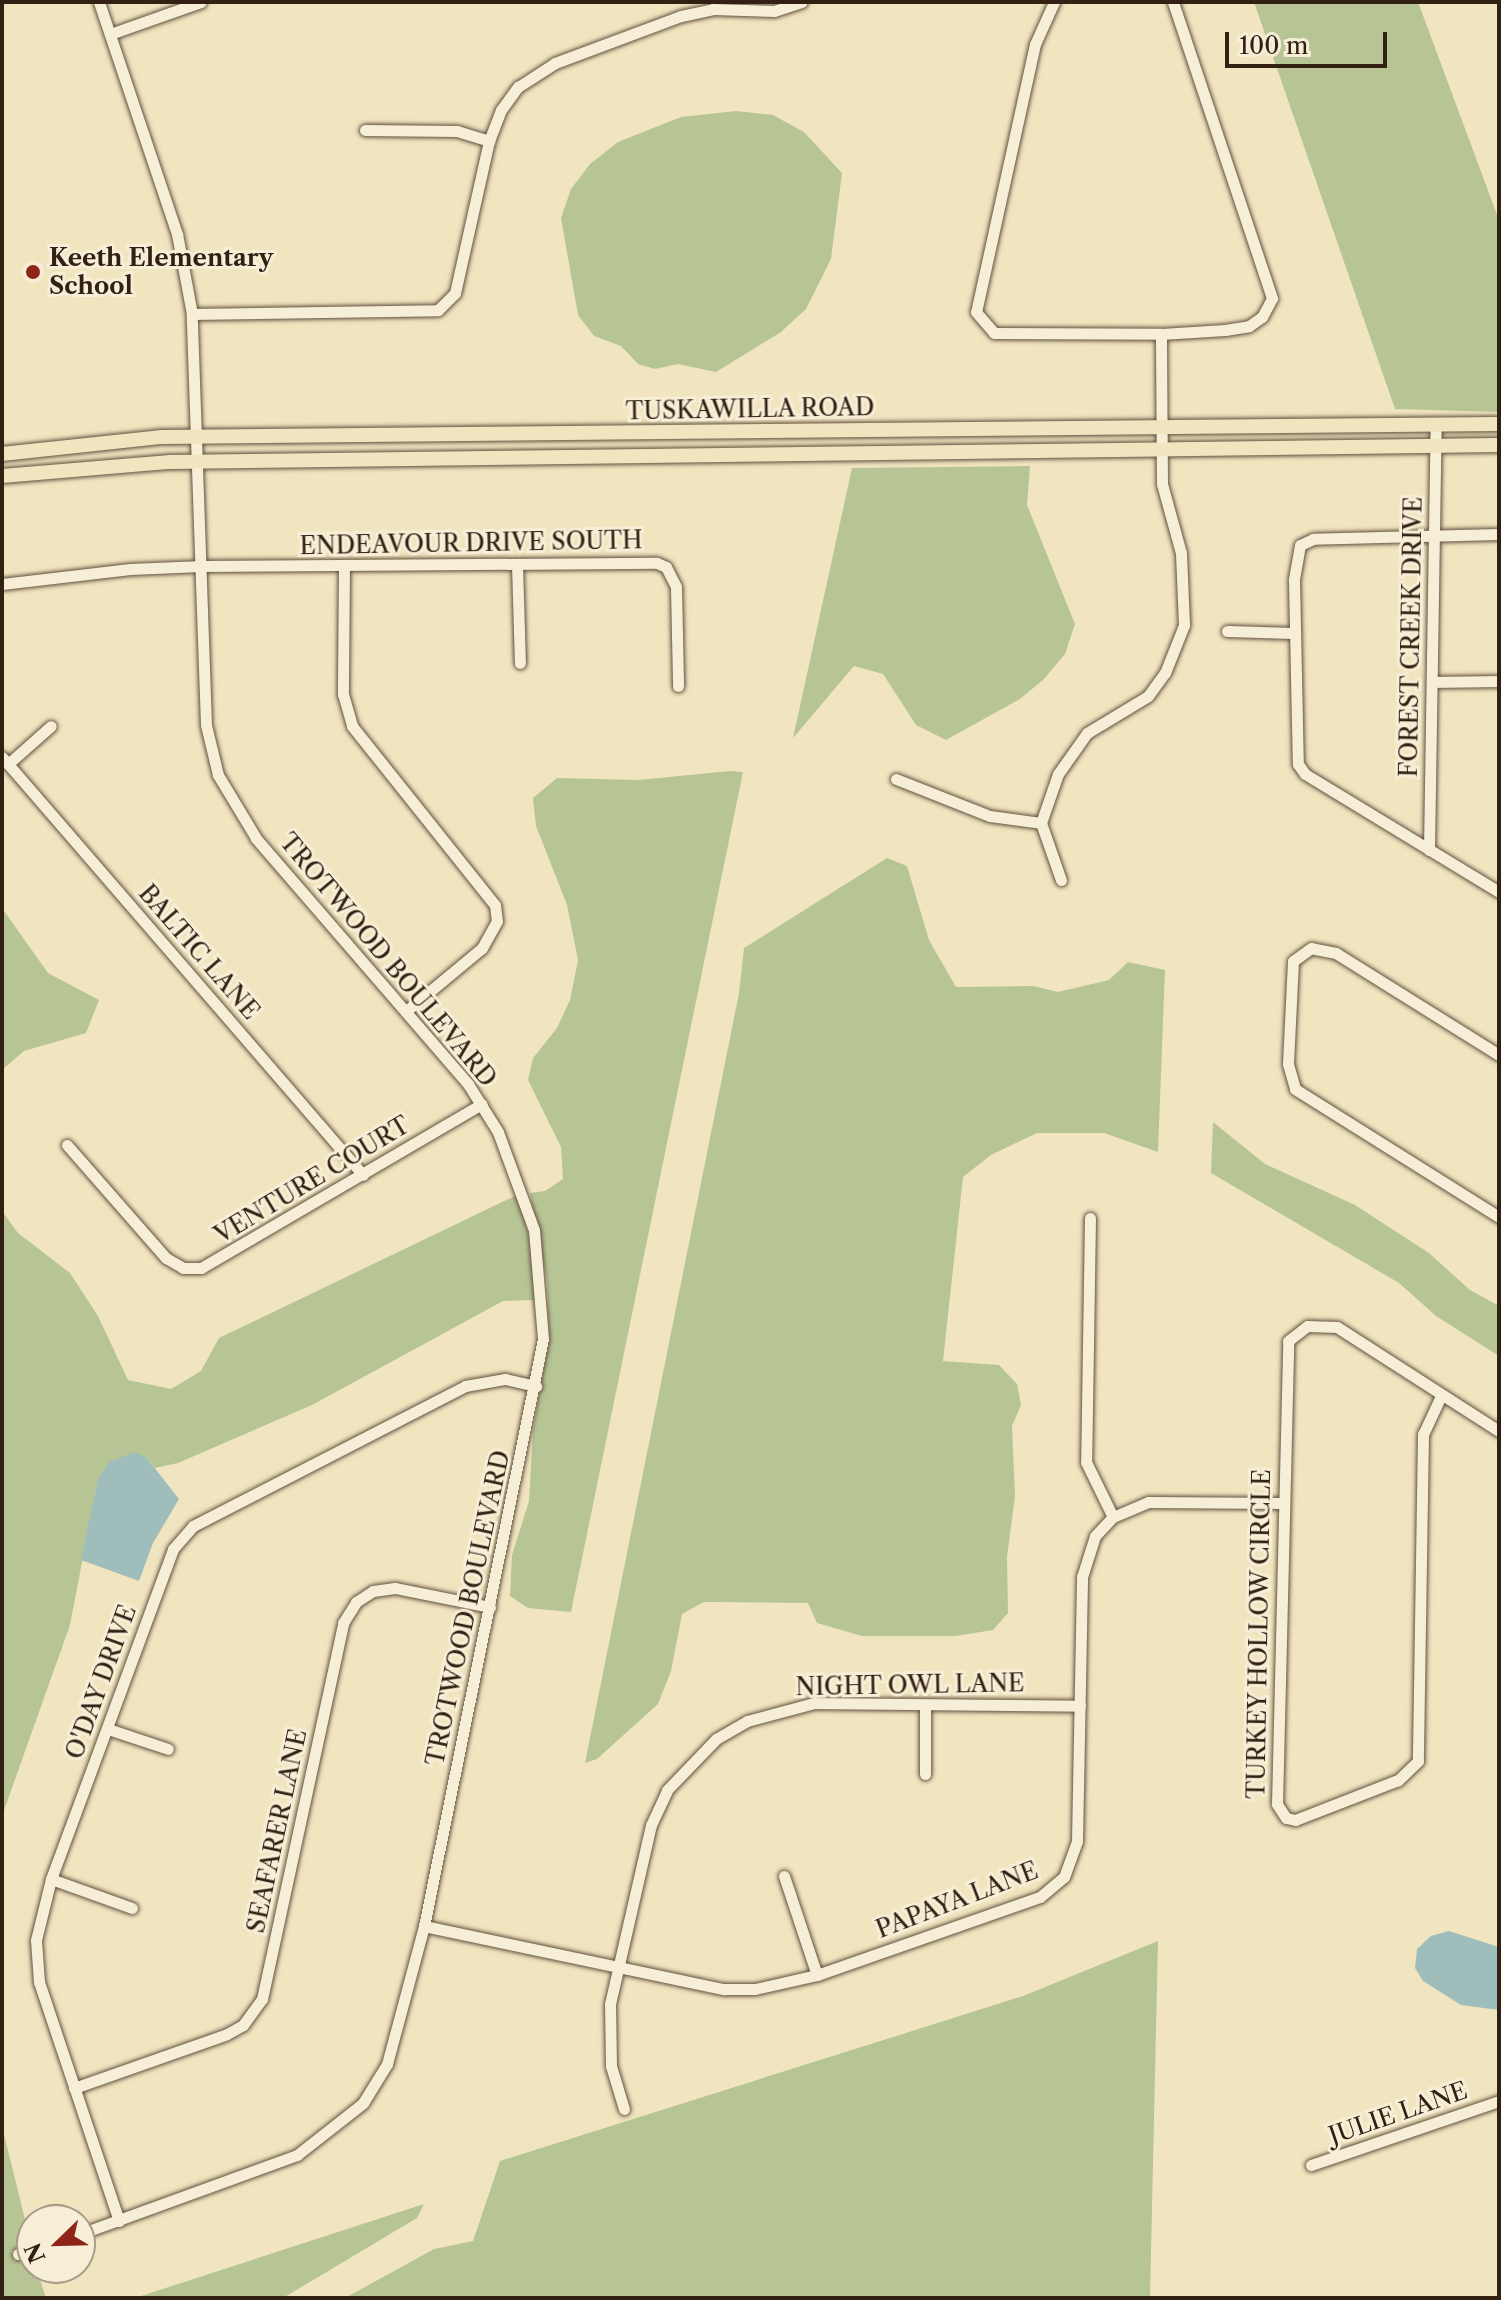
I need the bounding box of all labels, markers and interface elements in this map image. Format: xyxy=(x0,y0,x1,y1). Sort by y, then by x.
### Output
scale bar xyxy=(1229,16,1391,66)
text: 100 m xyxy=(1239,31,1308,60)
place label: Keeth Elementary School xyxy=(49,244,273,300)
marker: Keeth Elementary School xyxy=(24,263,42,281)
street label: TUSKAWILLA ROAD xyxy=(625,392,875,426)
street label: FOREST CREEK DRIVE xyxy=(1394,496,1428,778)
street label: ENDEAVOUR DRIVE SOUTH xyxy=(299,526,643,560)
street label: TROTWOOD BOULEVARD xyxy=(274,827,502,1093)
street label: BALTIC LANE xyxy=(133,879,265,1025)
street label: VENTURE COURT xyxy=(209,1110,415,1250)
street label: TROTWOOD BOULEVARD xyxy=(420,1448,516,1768)
street label: TURKEY HOLLOW CIRCLE xyxy=(1242,1468,1276,1800)
street label: O'DAY DRIVE xyxy=(60,1601,142,1763)
street label: NIGHT OWL LANE xyxy=(795,1669,1025,1701)
street label: SEAFARER LANE xyxy=(241,1726,313,1936)
street label: PAPAYA LANE xyxy=(872,1856,1042,1944)
street label: JULIE LANE xyxy=(1325,2076,1471,2150)
north arrow xyxy=(16,2204,96,2284)
text: N xyxy=(19,2239,51,2267)

